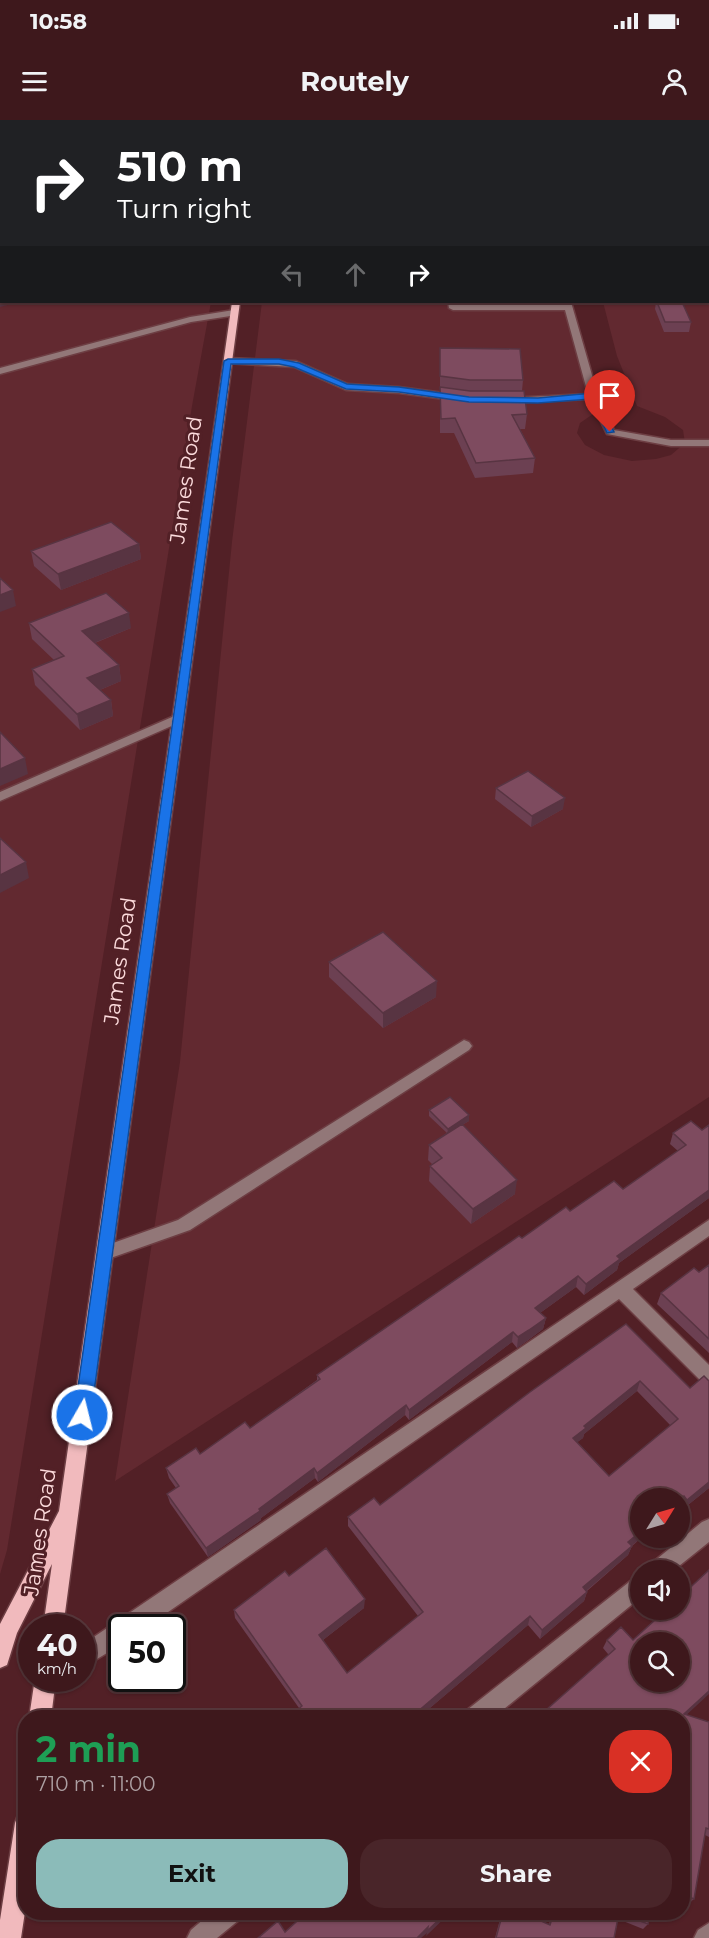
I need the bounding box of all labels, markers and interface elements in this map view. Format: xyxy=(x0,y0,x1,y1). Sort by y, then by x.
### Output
text: 10:58 xyxy=(30,8,87,35)
icon: menu xyxy=(18,65,51,98)
text: Routely xyxy=(300,65,409,98)
icon: person xyxy=(658,65,691,98)
text: 510 m xyxy=(117,140,243,192)
icon: right xyxy=(18,144,96,222)
text: Turn right xyxy=(117,192,252,225)
icon: left xyxy=(276,258,309,291)
icon: ahead xyxy=(339,258,372,291)
icon: right xyxy=(402,258,435,291)
pin xyxy=(584,370,635,432)
icon: arrive xyxy=(593,379,626,412)
street label: James Road xyxy=(164,415,207,546)
street label: James Road xyxy=(98,896,141,1027)
position arrow xyxy=(50,1383,114,1447)
street label: James Road xyxy=(18,1467,61,1598)
north arrow xyxy=(630,1488,690,1548)
map controls xyxy=(630,1488,690,1692)
button: sound xyxy=(630,1560,690,1620)
speed limit sign: 50 xyxy=(108,1614,186,1692)
text: 40 xyxy=(36,1627,78,1664)
button: search xyxy=(630,1632,690,1692)
text: km/h xyxy=(37,1659,77,1678)
text: 2 min xyxy=(36,1727,141,1771)
button: close xyxy=(609,1730,672,1793)
text: 710 m · 11:00 xyxy=(36,1772,156,1796)
button: Exit xyxy=(36,1839,348,1908)
button: Share xyxy=(360,1839,672,1908)

